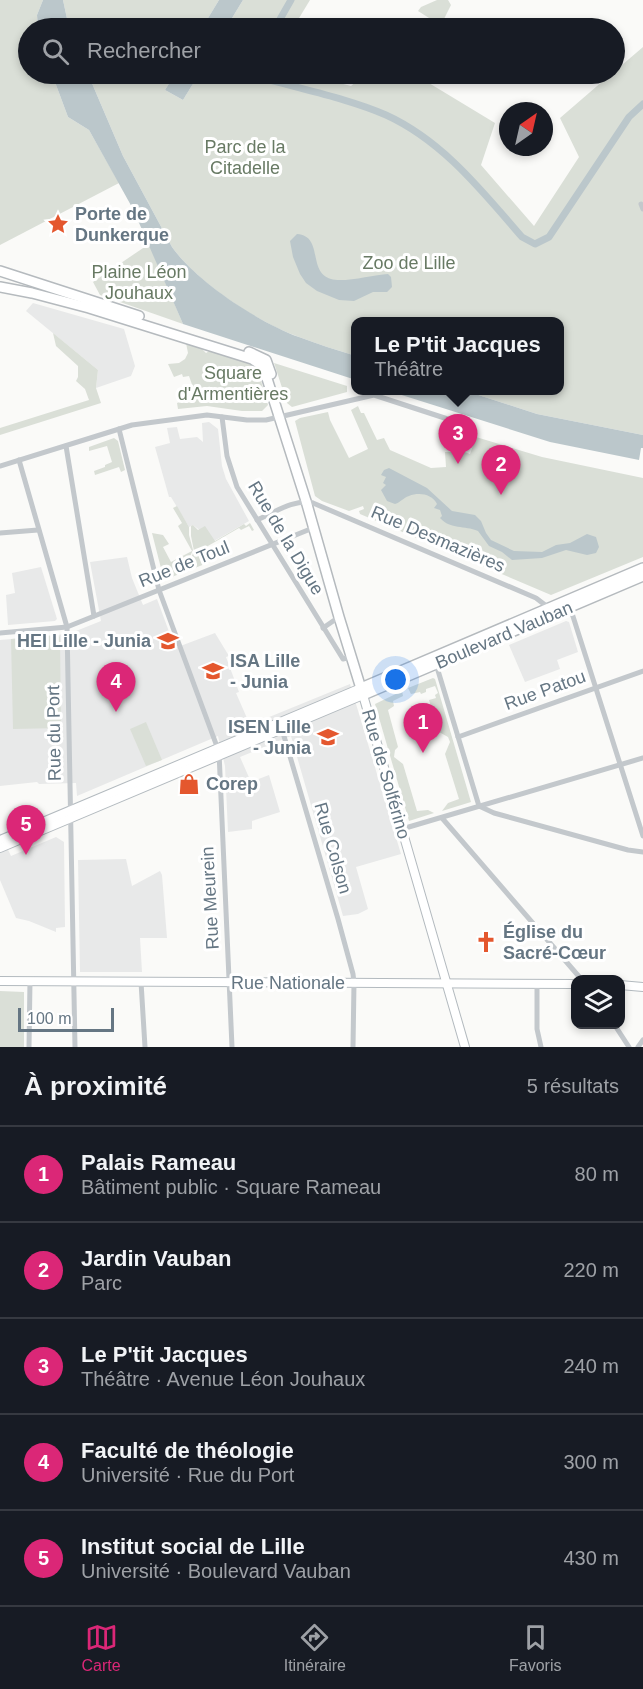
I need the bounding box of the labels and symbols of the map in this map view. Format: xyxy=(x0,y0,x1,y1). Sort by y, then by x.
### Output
north arrow xyxy=(499,102,553,156)
park label: Parc de la Citadelle xyxy=(204,137,287,178)
place label: Porte de Dunkerque xyxy=(75,204,169,245)
place icon: Porte de Dunkerque xyxy=(46,212,70,236)
park label: Zoo de Lille xyxy=(362,253,456,273)
park label: Plaine Léon Jouhaux xyxy=(91,262,187,303)
park label: Square d'Armentières xyxy=(178,363,288,404)
pin: 3 xyxy=(438,414,478,464)
pin: 2 xyxy=(482,446,520,495)
street label: Rue de la Digue xyxy=(244,478,328,598)
street label: Rue Desmazières xyxy=(368,502,508,576)
street label: Rue de Toul xyxy=(136,537,232,591)
street label: Boulevard Vauban xyxy=(433,597,575,673)
school or university icon: HEI Lille - Junia xyxy=(156,629,180,653)
place label: HEI Lille - Junia xyxy=(17,631,152,651)
place label: ISA Lille - Junia xyxy=(230,651,300,692)
school or university icon: ISA Lille - Junia xyxy=(201,659,225,683)
pin: 4 xyxy=(96,662,136,712)
your location xyxy=(381,665,410,694)
street label: Rue Patou xyxy=(502,666,588,714)
street label: Rue du Port xyxy=(43,685,65,781)
pin: 1 xyxy=(404,704,442,753)
street label: Rue de Solférino xyxy=(358,707,414,841)
place label: ISEN Lille - Junia xyxy=(228,717,312,758)
school or university icon: ISEN Lille - Junia xyxy=(316,725,340,749)
shop icon: Corep xyxy=(177,772,201,796)
place label: Corep xyxy=(206,774,258,794)
street label: Rue Colson xyxy=(310,800,356,896)
pin: 5 xyxy=(6,806,46,855)
street label: Rue Meurein xyxy=(197,846,223,950)
place label: Église du Sacré-Cœur xyxy=(503,921,606,963)
church icon: Église du Sacré-Cœur xyxy=(474,930,498,954)
street label: Rue Nationale xyxy=(231,973,345,993)
scale bar xyxy=(18,1005,114,1032)

